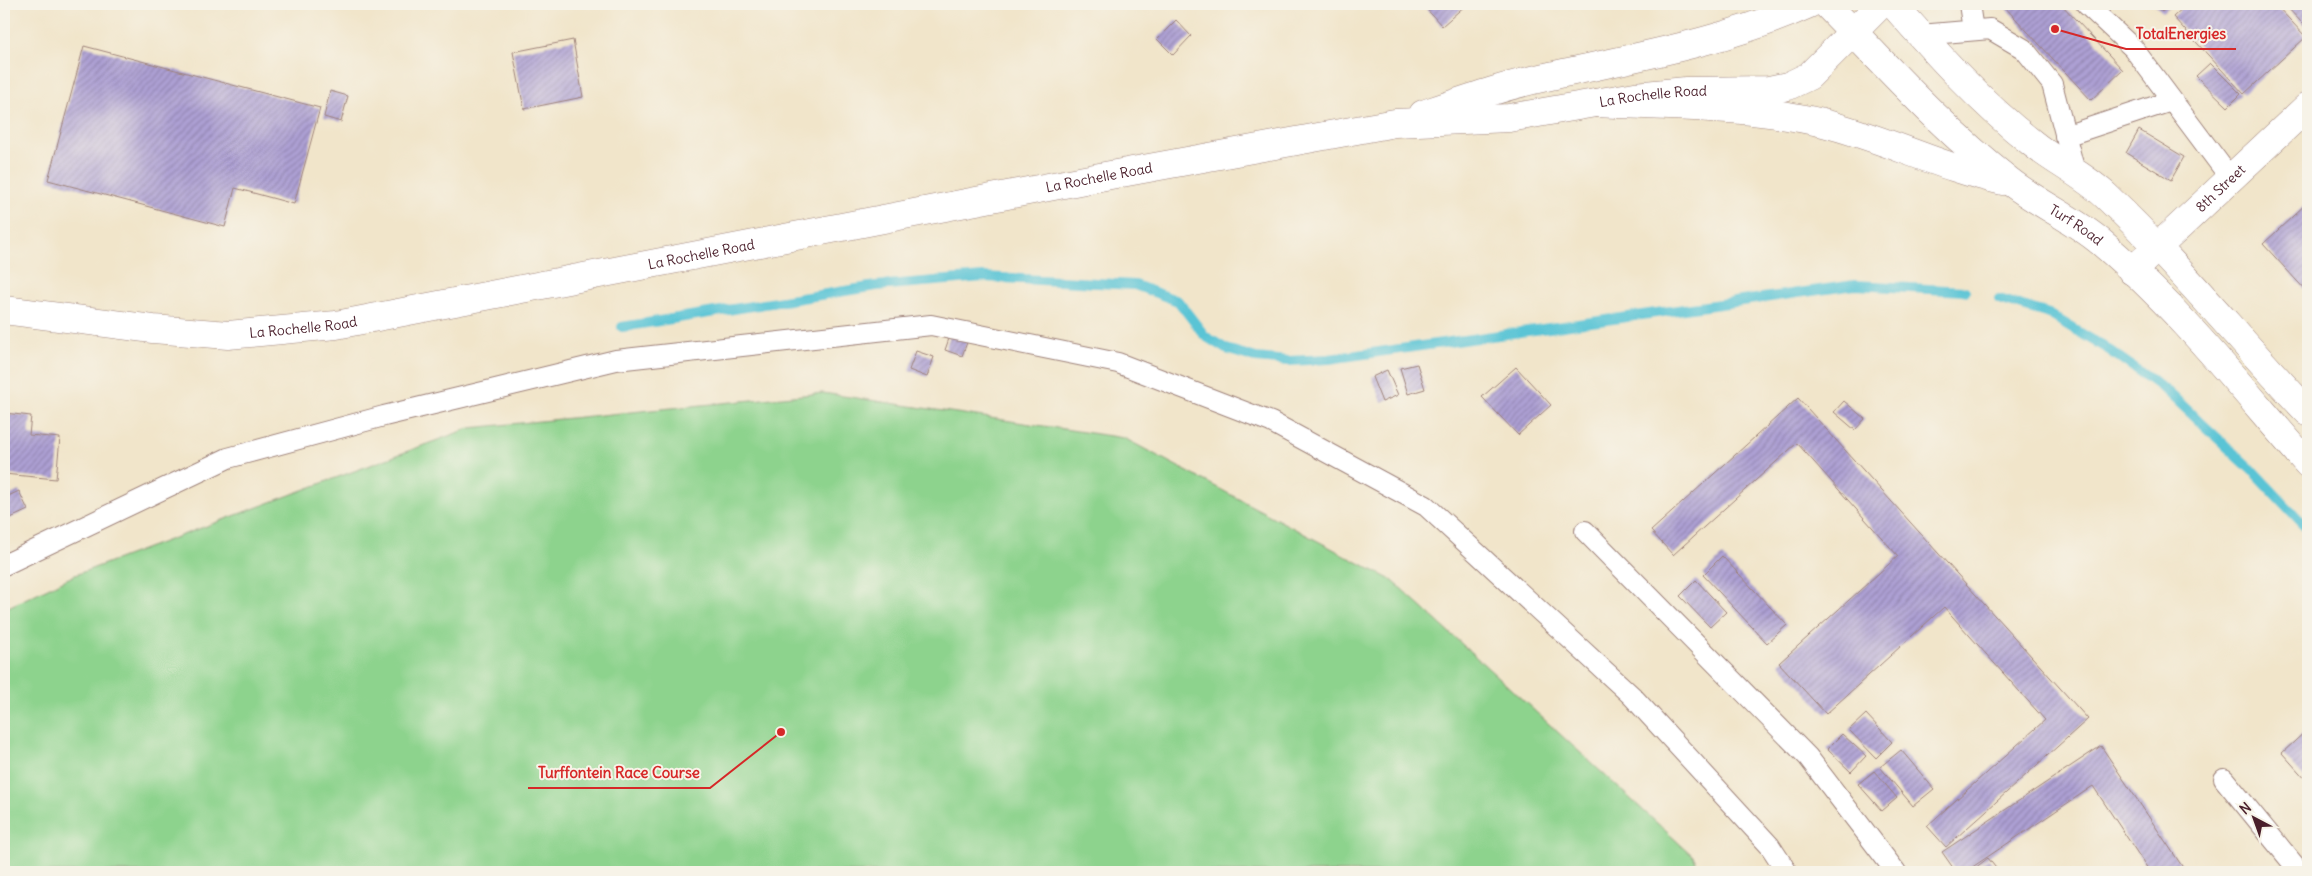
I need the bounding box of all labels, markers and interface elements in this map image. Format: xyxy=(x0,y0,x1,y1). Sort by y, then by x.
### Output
callout: TotalEnergies xyxy=(2126,19,2236,49)
text: TotalEnergies xyxy=(2136,24,2226,44)
street label: La Rochelle Road xyxy=(1598,82,1707,111)
street label: La Rochelle Road xyxy=(1044,159,1154,196)
street label: 8th Street xyxy=(2192,160,2249,216)
street label: Turf Road xyxy=(2046,201,2107,249)
street label: La Rochelle Road xyxy=(646,235,756,273)
street label: La Rochelle Road xyxy=(248,312,359,342)
callout: Turffontein Race Course xyxy=(528,758,710,788)
text: Turffontein Race Course xyxy=(538,763,700,782)
north arrow xyxy=(2230,794,2280,844)
text: N xyxy=(2236,798,2255,818)

